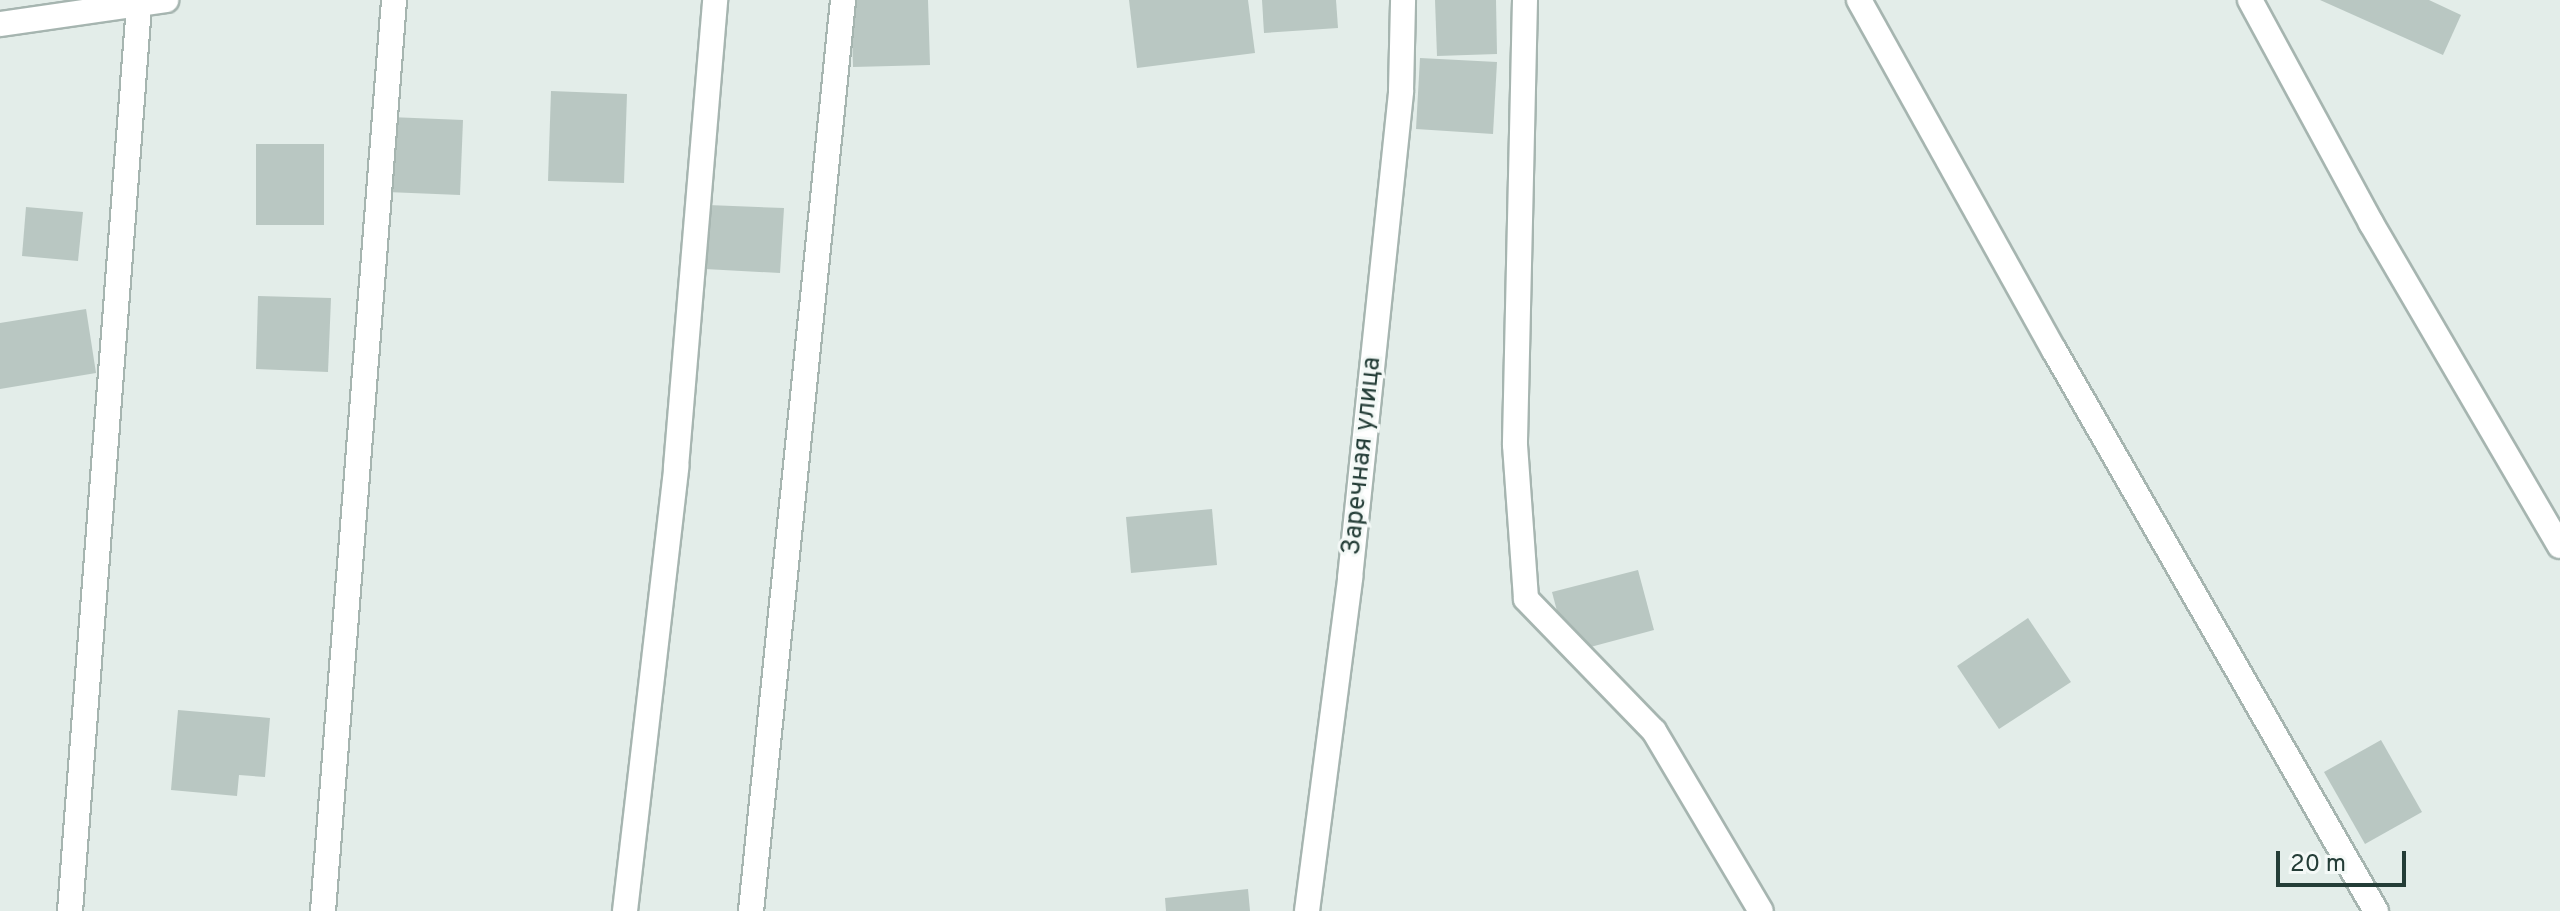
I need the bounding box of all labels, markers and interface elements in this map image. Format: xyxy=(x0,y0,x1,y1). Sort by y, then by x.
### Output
street label: Заречная улица xyxy=(1337,355,1389,557)
scale bar xyxy=(2280,835,2410,885)
text: 20 m xyxy=(2290,850,2346,880)

